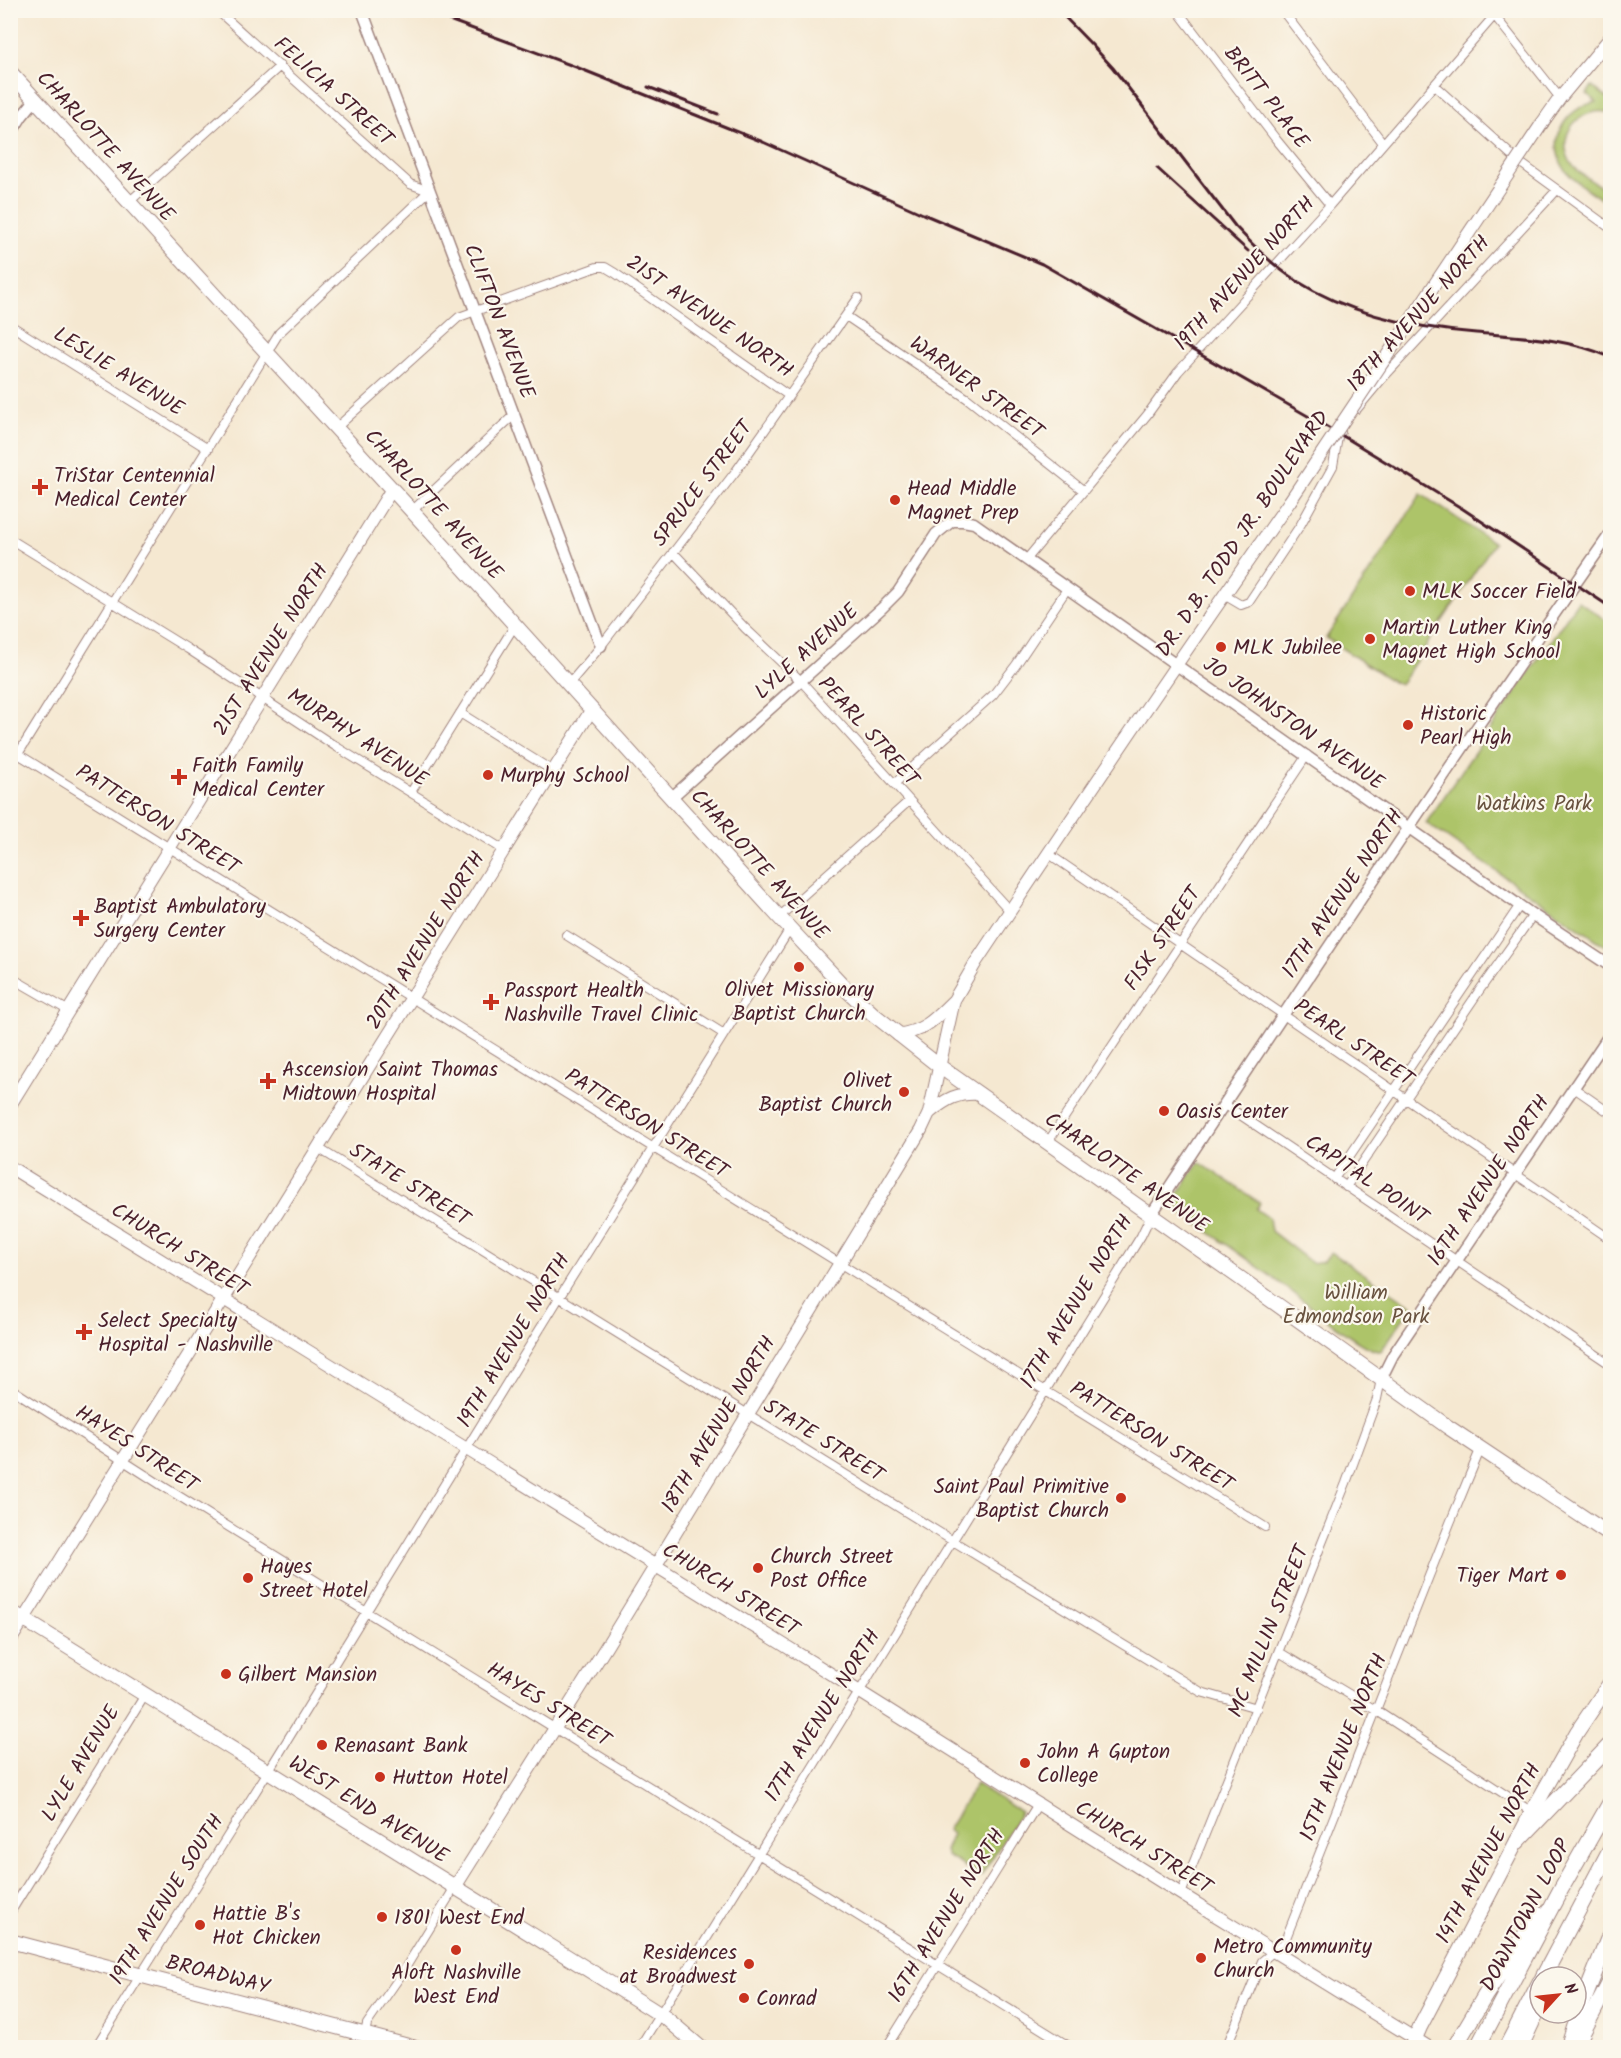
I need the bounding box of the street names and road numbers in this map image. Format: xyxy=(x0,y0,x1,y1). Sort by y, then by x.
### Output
street label: FELICIA STREET xyxy=(265,29,402,156)
street label: BRITT PLACE xyxy=(1215,39,1317,157)
street label: CHARLOTTE AVENUE xyxy=(28,64,183,231)
street label: 19TH AVENUE NORTH xyxy=(1166,189,1324,359)
street label: 18TH AVENUE NORTH xyxy=(1339,228,1499,400)
street label: CLIFTON AVENUE xyxy=(454,239,544,404)
street label: 21ST AVENUE NORTH xyxy=(619,247,800,388)
street label: LESLIE AVENUE xyxy=(46,319,191,426)
street label: WARNER STREET xyxy=(902,328,1052,449)
street label: DR. D.B. TODD JR. BOULEVARD xyxy=(1148,404,1339,664)
street label: SPRUCE STREET xyxy=(645,412,763,554)
street label: CHARLOTTE AVENUE xyxy=(356,422,511,589)
street label: 21ST AVENUE NORTH xyxy=(205,557,338,742)
street label: LYLE AVENUE xyxy=(747,596,867,708)
street label: JO JOHNSTON AVENUE xyxy=(1195,649,1391,800)
street label: PEARL STREET xyxy=(809,669,928,796)
street label: MURPHY AVENUE xyxy=(280,680,435,797)
street label: PATTERSON STREET xyxy=(69,756,247,885)
street label: CHARLOTTE AVENUE xyxy=(682,782,837,949)
street label: 17TH AVENUE NORTH xyxy=(1274,802,1412,985)
street label: 20TH AVENUE NORTH xyxy=(358,845,495,1036)
street label: FISK STREET xyxy=(1116,878,1211,998)
street label: PEARL STREET xyxy=(1286,991,1421,1097)
street label: PATTERSON STREET xyxy=(558,1060,736,1189)
street label: 16TH AVENUE NORTH xyxy=(1420,1089,1559,1273)
street label: CHARLOTTE AVENUE xyxy=(1037,1104,1216,1243)
street label: CAPITAL POINT xyxy=(1297,1126,1436,1235)
street label: STATE STREET xyxy=(342,1135,478,1237)
street label: CHURCH STREET xyxy=(104,1195,256,1307)
street label: 17TH AVENUE NORTH xyxy=(1012,1208,1143,1395)
street label: 19TH AVENUE NORTH xyxy=(449,1247,580,1435)
street label: 18TH AVENUE NORTH xyxy=(653,1330,785,1520)
street label: PATTERSON STREET xyxy=(1063,1373,1241,1502)
street label: STATE STREET xyxy=(756,1391,892,1493)
street label: HAYES STREET xyxy=(68,1397,206,1503)
street label: CHURCH STREET xyxy=(655,1535,807,1647)
street label: MC MILLIN STREET xyxy=(1220,1539,1320,1723)
street label: 17TH AVENUE NORTH xyxy=(757,1623,890,1809)
street label: 15TH AVENUE NORTH xyxy=(1292,1649,1397,1846)
street label: HAYES STREET xyxy=(480,1654,618,1758)
street label: LYLE AVENUE xyxy=(33,1699,130,1828)
street label: WEST END AVENUE xyxy=(282,1748,455,1873)
street label: 14TH AVENUE NORTH xyxy=(1428,1758,1551,1950)
street label: CHURCH STREET xyxy=(1068,1793,1220,1905)
street label: 19TH AVENUE SOUTH xyxy=(101,1808,233,1992)
street label: 16TH AVENUE NORTH xyxy=(880,1822,1014,2010)
street label: DOWNTOWN LOOP xyxy=(1474,1835,1576,1995)
street label: BROADWAY xyxy=(162,1947,274,2005)

